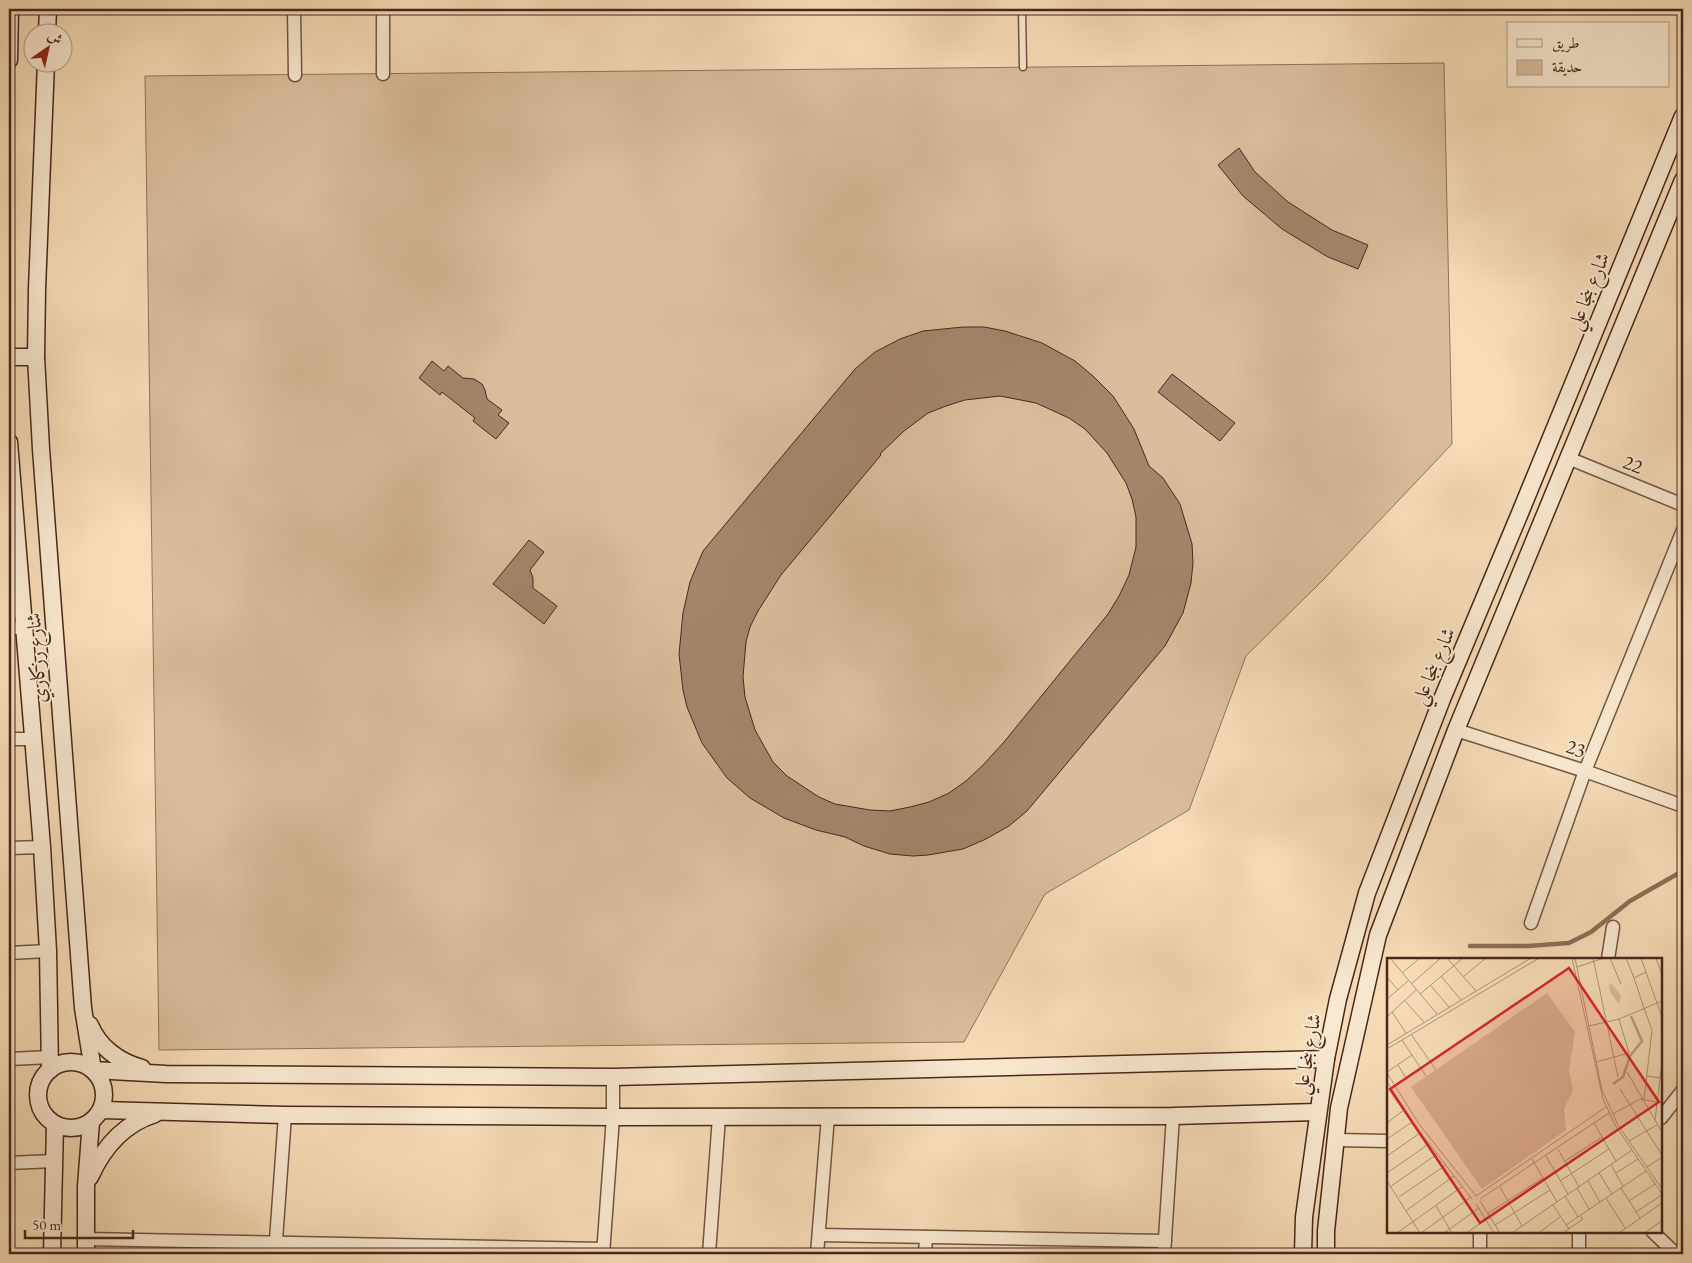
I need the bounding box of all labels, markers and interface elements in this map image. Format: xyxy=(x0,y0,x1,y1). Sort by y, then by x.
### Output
north arrow xyxy=(22,22,72,72)
legend xyxy=(1507,22,1670,88)
text: ش xyxy=(44,26,66,49)
text: طريق xyxy=(1552,33,1579,53)
text: حديقة xyxy=(1552,57,1582,76)
street label: شارع بنجا علي xyxy=(1561,248,1622,336)
street label: 22 xyxy=(1619,448,1647,480)
street label: شارع رزكاري xyxy=(20,612,57,704)
street label: شارع بنجا علي xyxy=(1405,623,1467,712)
street label: 23 xyxy=(1563,733,1589,763)
inset map xyxy=(1387,958,1662,1233)
street label: شارع بنجا علي xyxy=(1287,1011,1334,1098)
scale bar xyxy=(25,1208,132,1240)
text: 50 m xyxy=(32,1215,61,1234)

